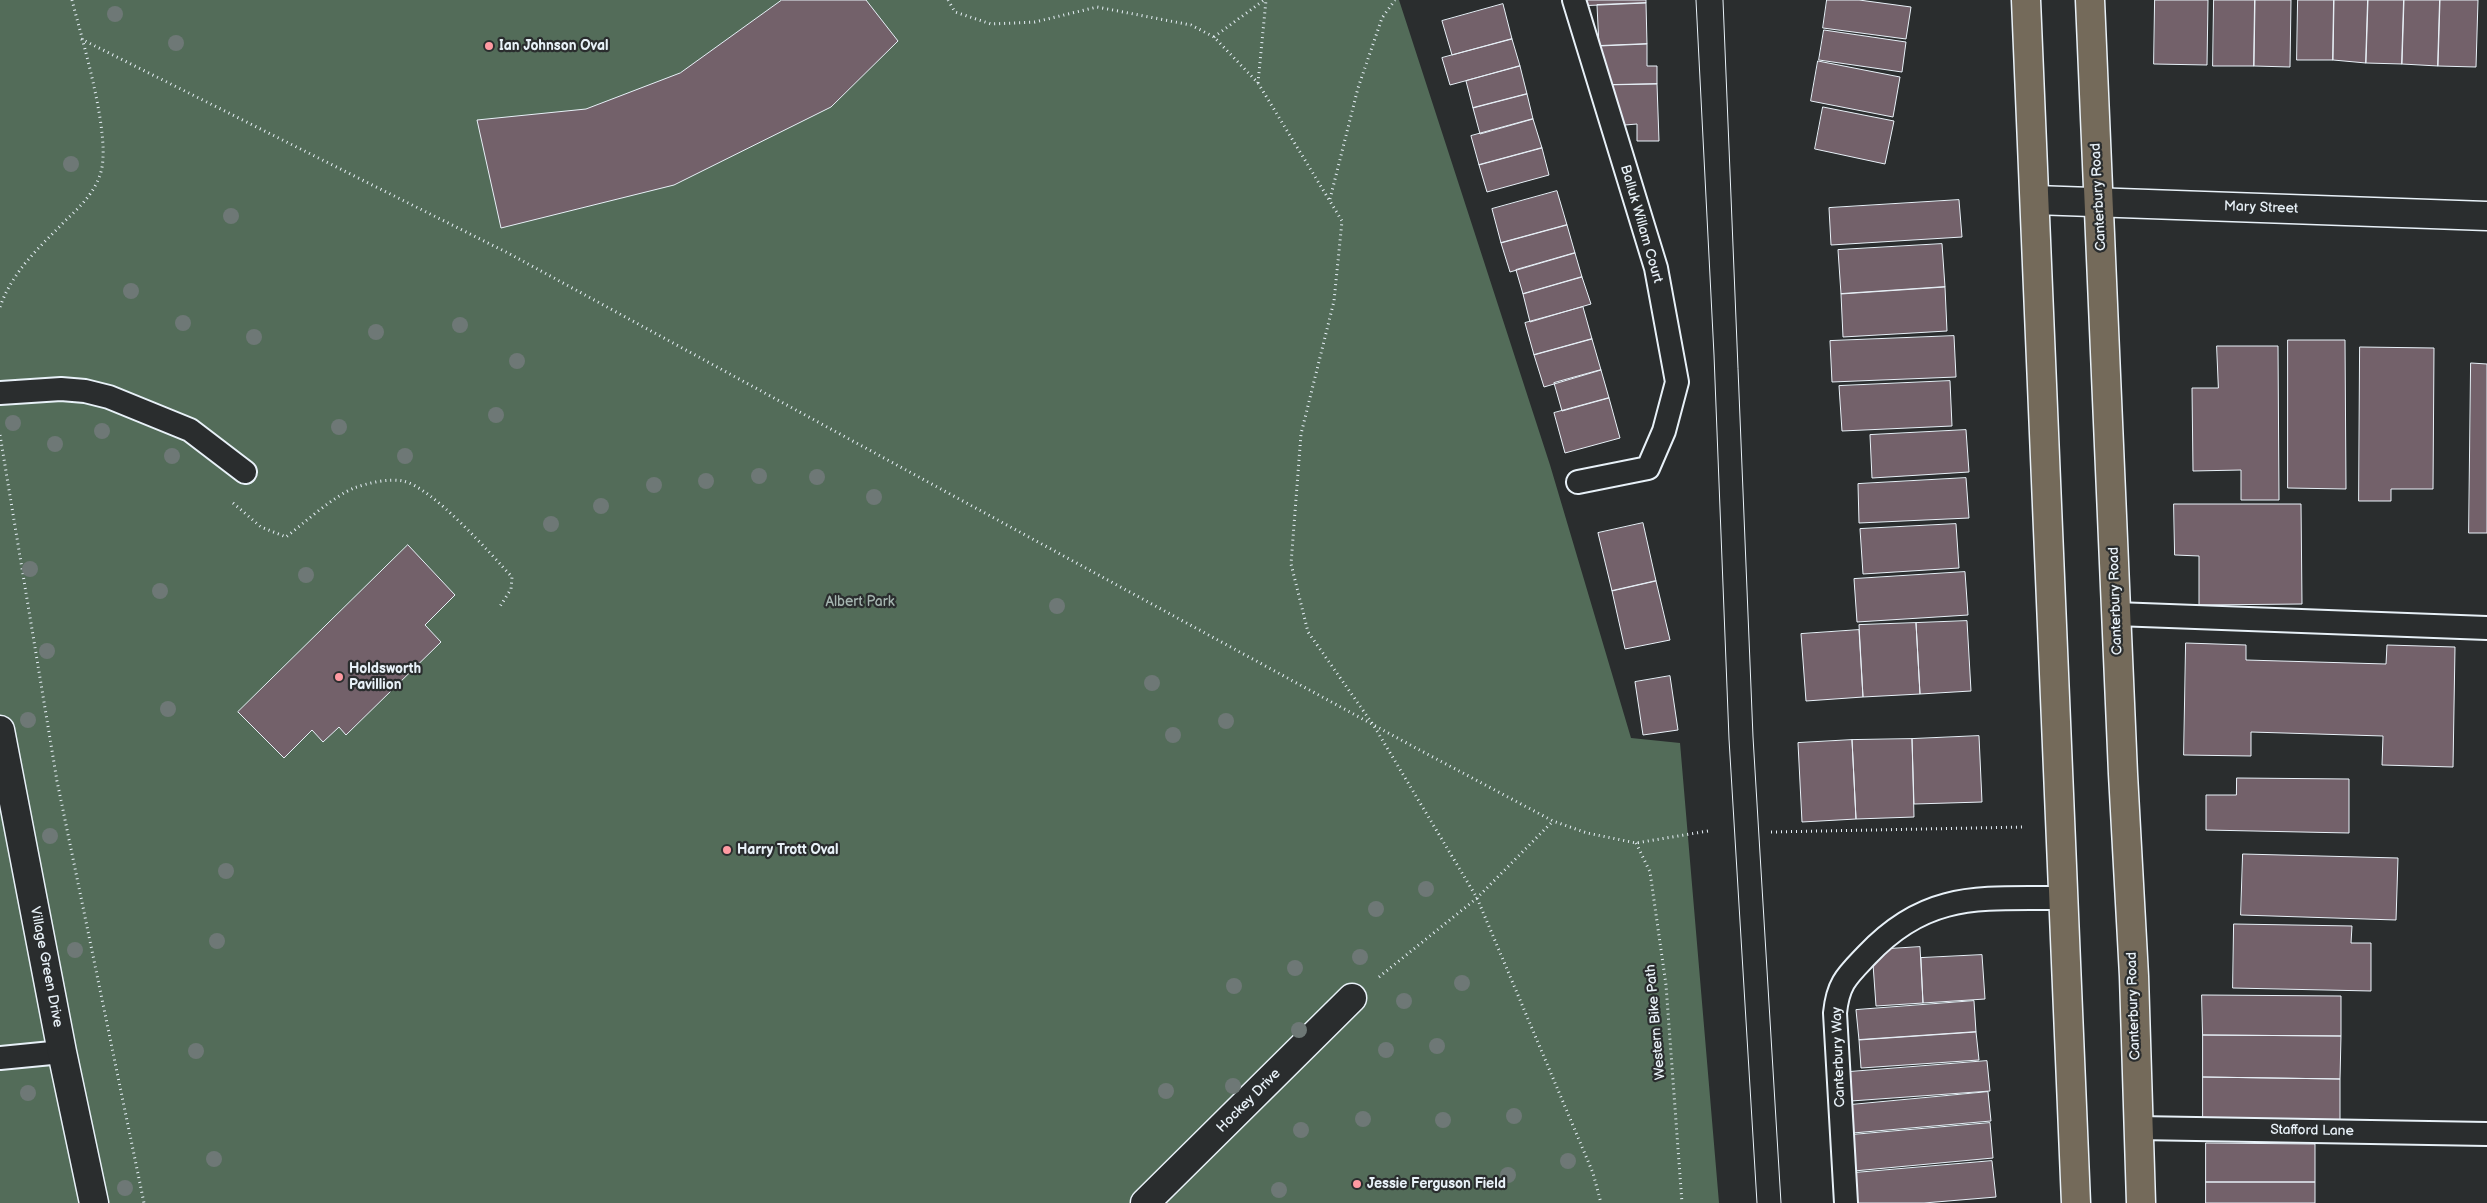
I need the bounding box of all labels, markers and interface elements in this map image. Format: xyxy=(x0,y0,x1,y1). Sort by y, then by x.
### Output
place label: Ian Johnson Oval xyxy=(499,38,608,54)
marker: Ian Johnson Oval xyxy=(483,40,495,52)
street label: Canterbury Road xyxy=(2088,143,2110,251)
street label: Balluk Willam Court xyxy=(1616,163,1666,285)
street label: Mary Street xyxy=(2224,198,2298,218)
street label: Canterbury Road xyxy=(2106,547,2126,655)
park label: Albert Park xyxy=(825,594,895,610)
place label: Holdsworth Pavillion xyxy=(349,661,421,694)
marker: Holdsworth Pavillion xyxy=(333,671,345,683)
place label: Harry Trott Oval xyxy=(737,842,839,858)
marker: Harry Trott Oval xyxy=(721,844,733,856)
street label: Village Green Drive xyxy=(26,905,66,1029)
street label: Canterbury Road xyxy=(2124,952,2144,1060)
street label: Western Bike Path xyxy=(1643,964,1669,1080)
street label: Canterbury Way xyxy=(1829,1006,1849,1108)
street label: Hockey Drive xyxy=(1214,1066,1284,1136)
street label: Stafford Lane xyxy=(2270,1122,2354,1140)
place label: Jessie Ferguson Field xyxy=(1367,1176,1506,1192)
marker: Jessie Ferguson Field xyxy=(1351,1178,1363,1190)

